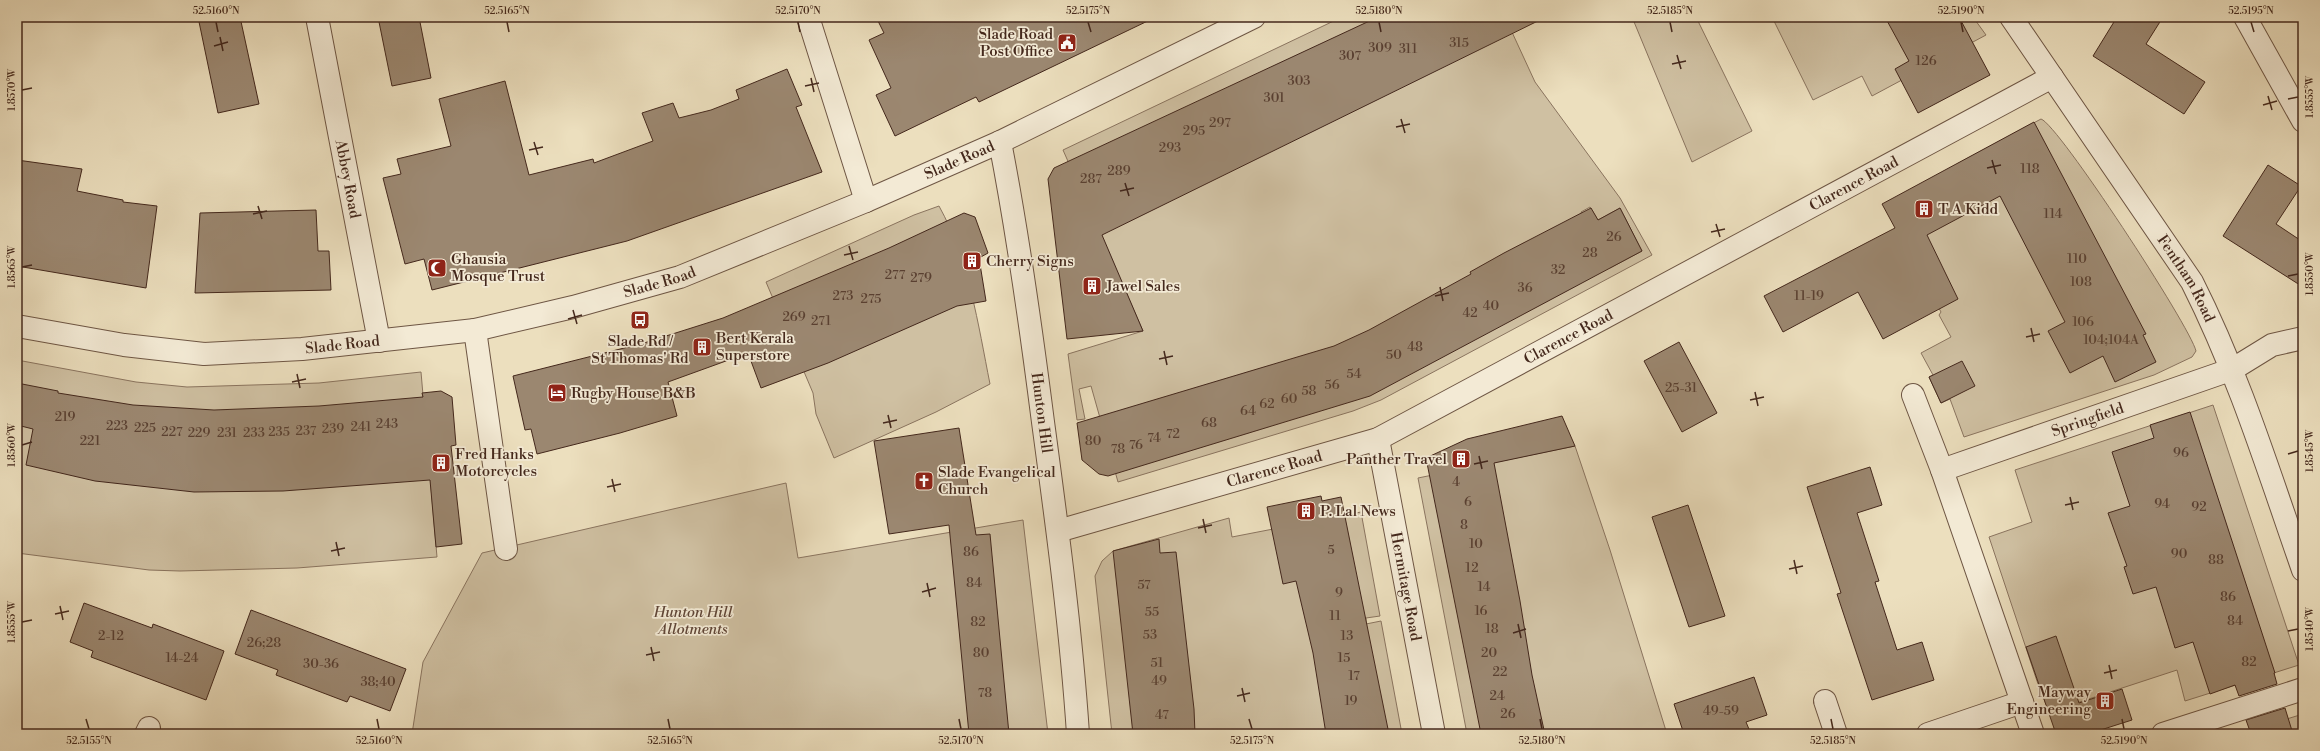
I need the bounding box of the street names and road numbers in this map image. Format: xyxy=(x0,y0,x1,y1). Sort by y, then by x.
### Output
street label: Slade Road xyxy=(921,136,998,184)
street label: Abbey Road xyxy=(330,137,364,221)
street label: Clarence Road xyxy=(1806,152,1902,216)
street label: Fentham Road xyxy=(2153,231,2219,326)
street label: Slade Road xyxy=(621,262,699,302)
street label: Clarence Road xyxy=(1521,305,1617,369)
street label: Slade Road xyxy=(304,331,381,359)
street label: Hunton Hill xyxy=(1027,371,1056,455)
street label: Springfield xyxy=(2049,398,2127,441)
street label: Clarence Road xyxy=(1225,446,1325,492)
street label: Hermitage Road xyxy=(1386,530,1425,643)

